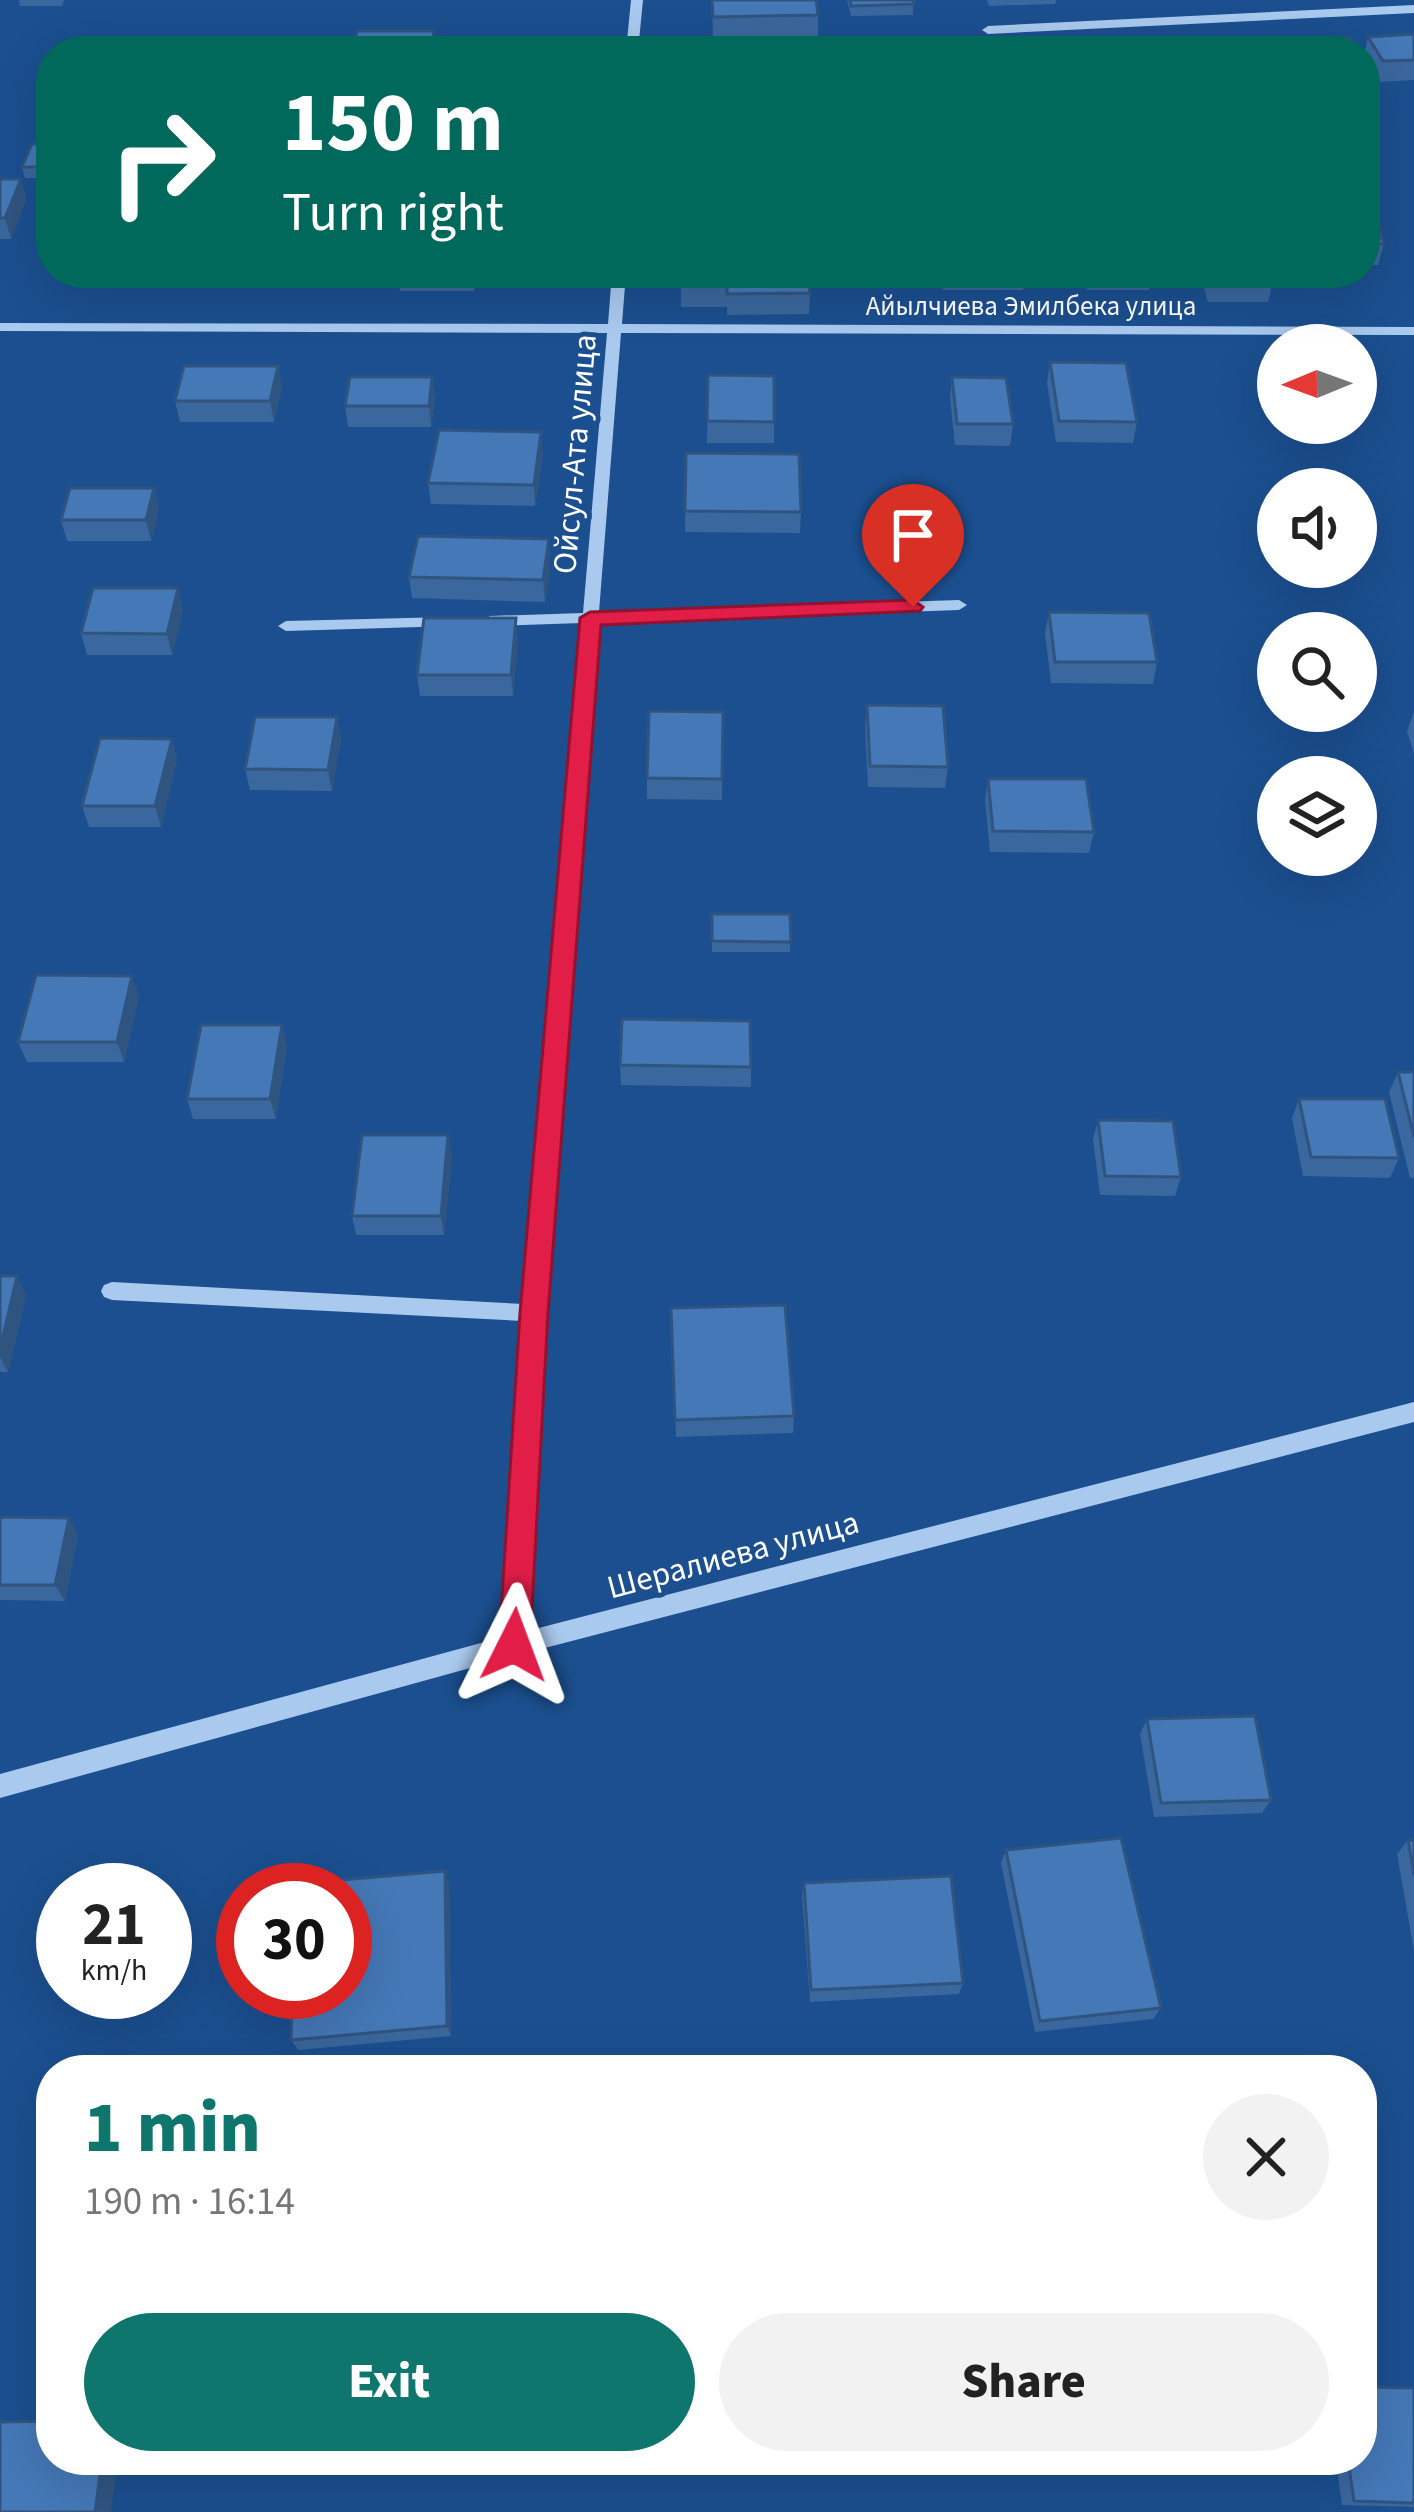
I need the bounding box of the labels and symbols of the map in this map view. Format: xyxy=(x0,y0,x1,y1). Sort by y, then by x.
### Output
street label: Айылчиева Эмилбека улица xyxy=(866,287,1196,326)
north arrow xyxy=(1257,324,1377,444)
street label: Ойсул-Ата улица xyxy=(541,332,609,576)
pin xyxy=(862,484,964,607)
street label: Шералиева улица xyxy=(602,1499,864,1611)
position arrow xyxy=(451,1582,577,1708)
speed limit sign: 30 xyxy=(216,1863,372,2019)

